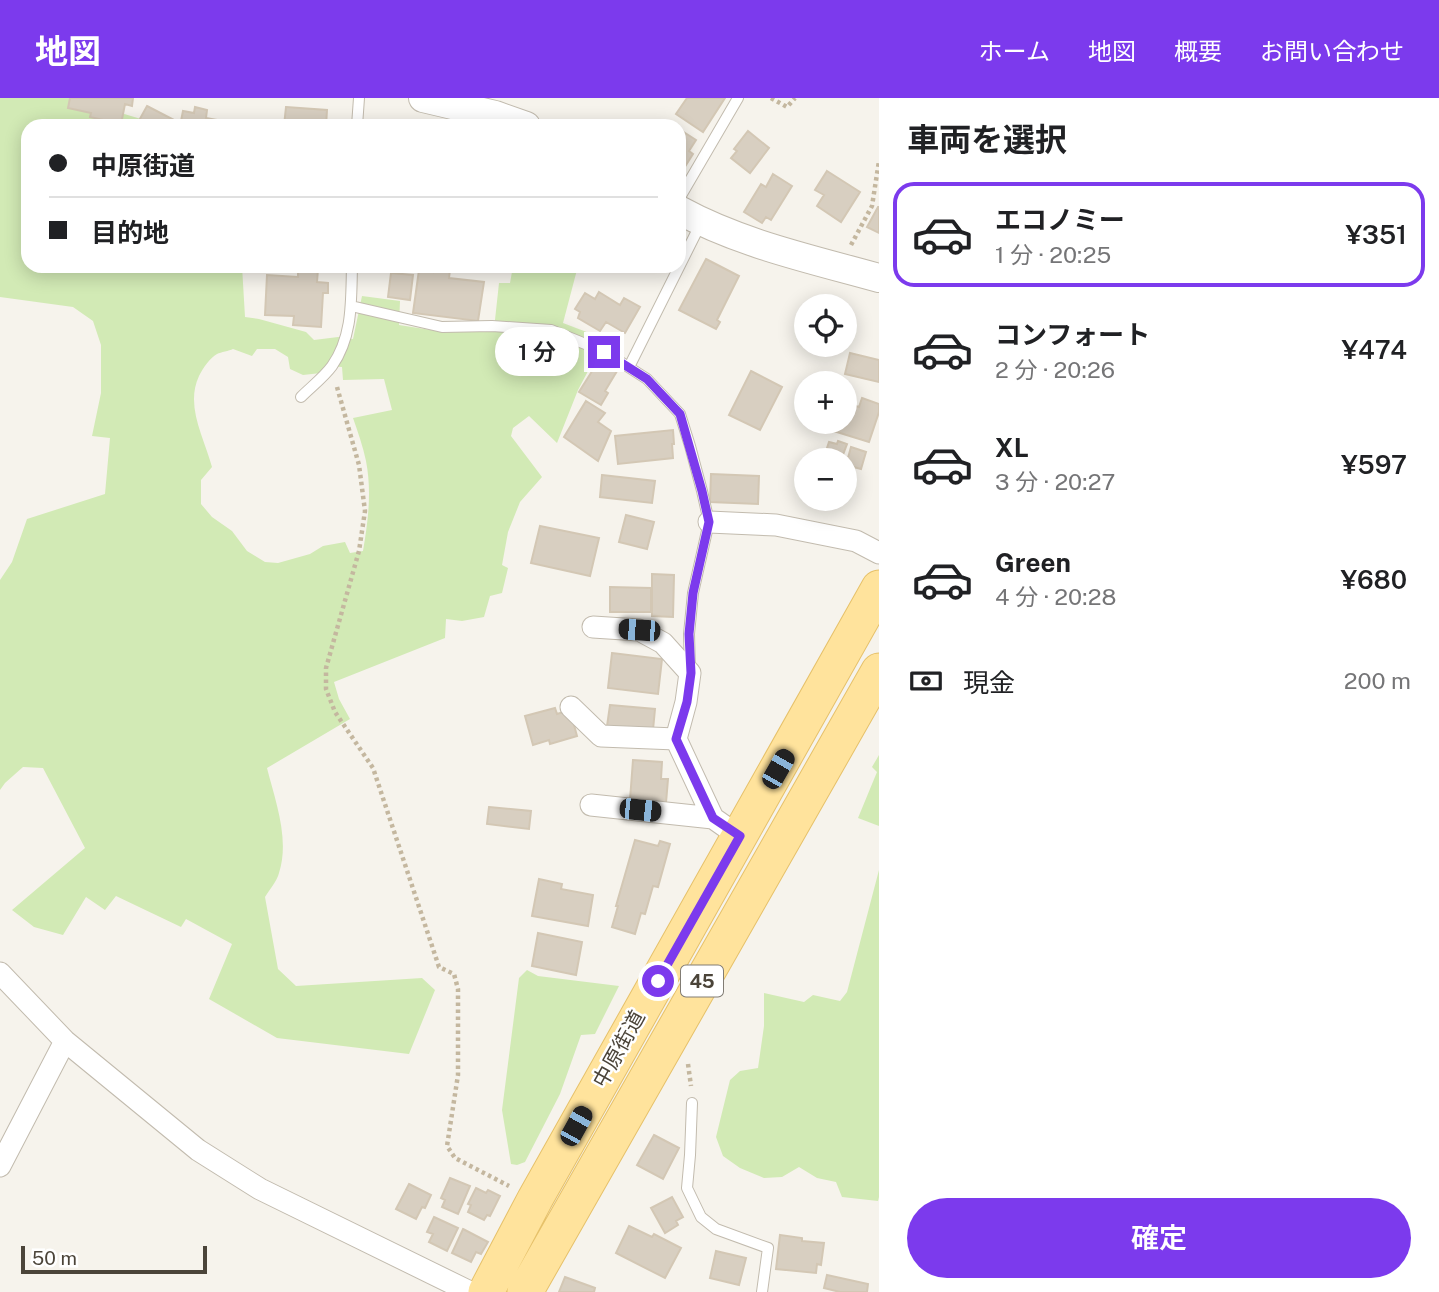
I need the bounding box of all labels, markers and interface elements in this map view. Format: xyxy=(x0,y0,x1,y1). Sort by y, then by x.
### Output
text: 地図 xyxy=(35,32,101,70)
text: ホーム xyxy=(979,37,1050,65)
text: 地図 xyxy=(1088,37,1136,65)
text: 概要 xyxy=(1174,37,1222,65)
text: お問い合わせ xyxy=(1260,37,1404,65)
text: 車両を選択 xyxy=(907,121,1067,158)
text: 中原街道 xyxy=(91,150,195,181)
icon: car xyxy=(911,203,974,266)
text: エコノミー xyxy=(995,204,1125,235)
text: 目的地 xyxy=(91,217,169,248)
text: ¥351 xyxy=(1346,219,1407,250)
text: 1 分 · 20:25 xyxy=(995,241,1111,268)
map controls xyxy=(794,294,857,511)
button: locate xyxy=(794,294,857,357)
icon: car xyxy=(911,318,974,381)
text: コンフォート xyxy=(995,319,1150,350)
callout: 1 分 xyxy=(496,328,580,376)
text: ¥474 xyxy=(1341,334,1407,365)
route end xyxy=(588,336,620,368)
text: 1 分 xyxy=(518,338,556,365)
text: 2 分 · 20:26 xyxy=(995,356,1115,383)
button: + xyxy=(794,371,857,434)
text: XL xyxy=(995,432,1029,463)
icon: car xyxy=(911,433,974,496)
button: − xyxy=(794,448,857,511)
text: ¥597 xyxy=(1341,449,1407,480)
text: 3 分 · 20:27 xyxy=(995,468,1115,495)
text: Green xyxy=(995,547,1071,578)
icon: car xyxy=(911,548,974,611)
text: ¥680 xyxy=(1340,564,1407,595)
text: 4 分 · 20:28 xyxy=(995,583,1116,610)
car xyxy=(618,618,661,642)
icon: cash xyxy=(907,662,945,700)
text: 現金 xyxy=(963,667,1015,698)
text: 200 m xyxy=(1344,667,1411,694)
car xyxy=(759,746,798,792)
car xyxy=(619,797,662,823)
route start xyxy=(642,965,674,997)
road number: 45 xyxy=(681,966,723,996)
street label: 中原街道 xyxy=(587,1006,650,1092)
car xyxy=(557,1103,596,1149)
button: 確定 xyxy=(907,1198,1411,1278)
scale bar xyxy=(21,1243,206,1275)
text: 50 m xyxy=(32,1247,77,1269)

